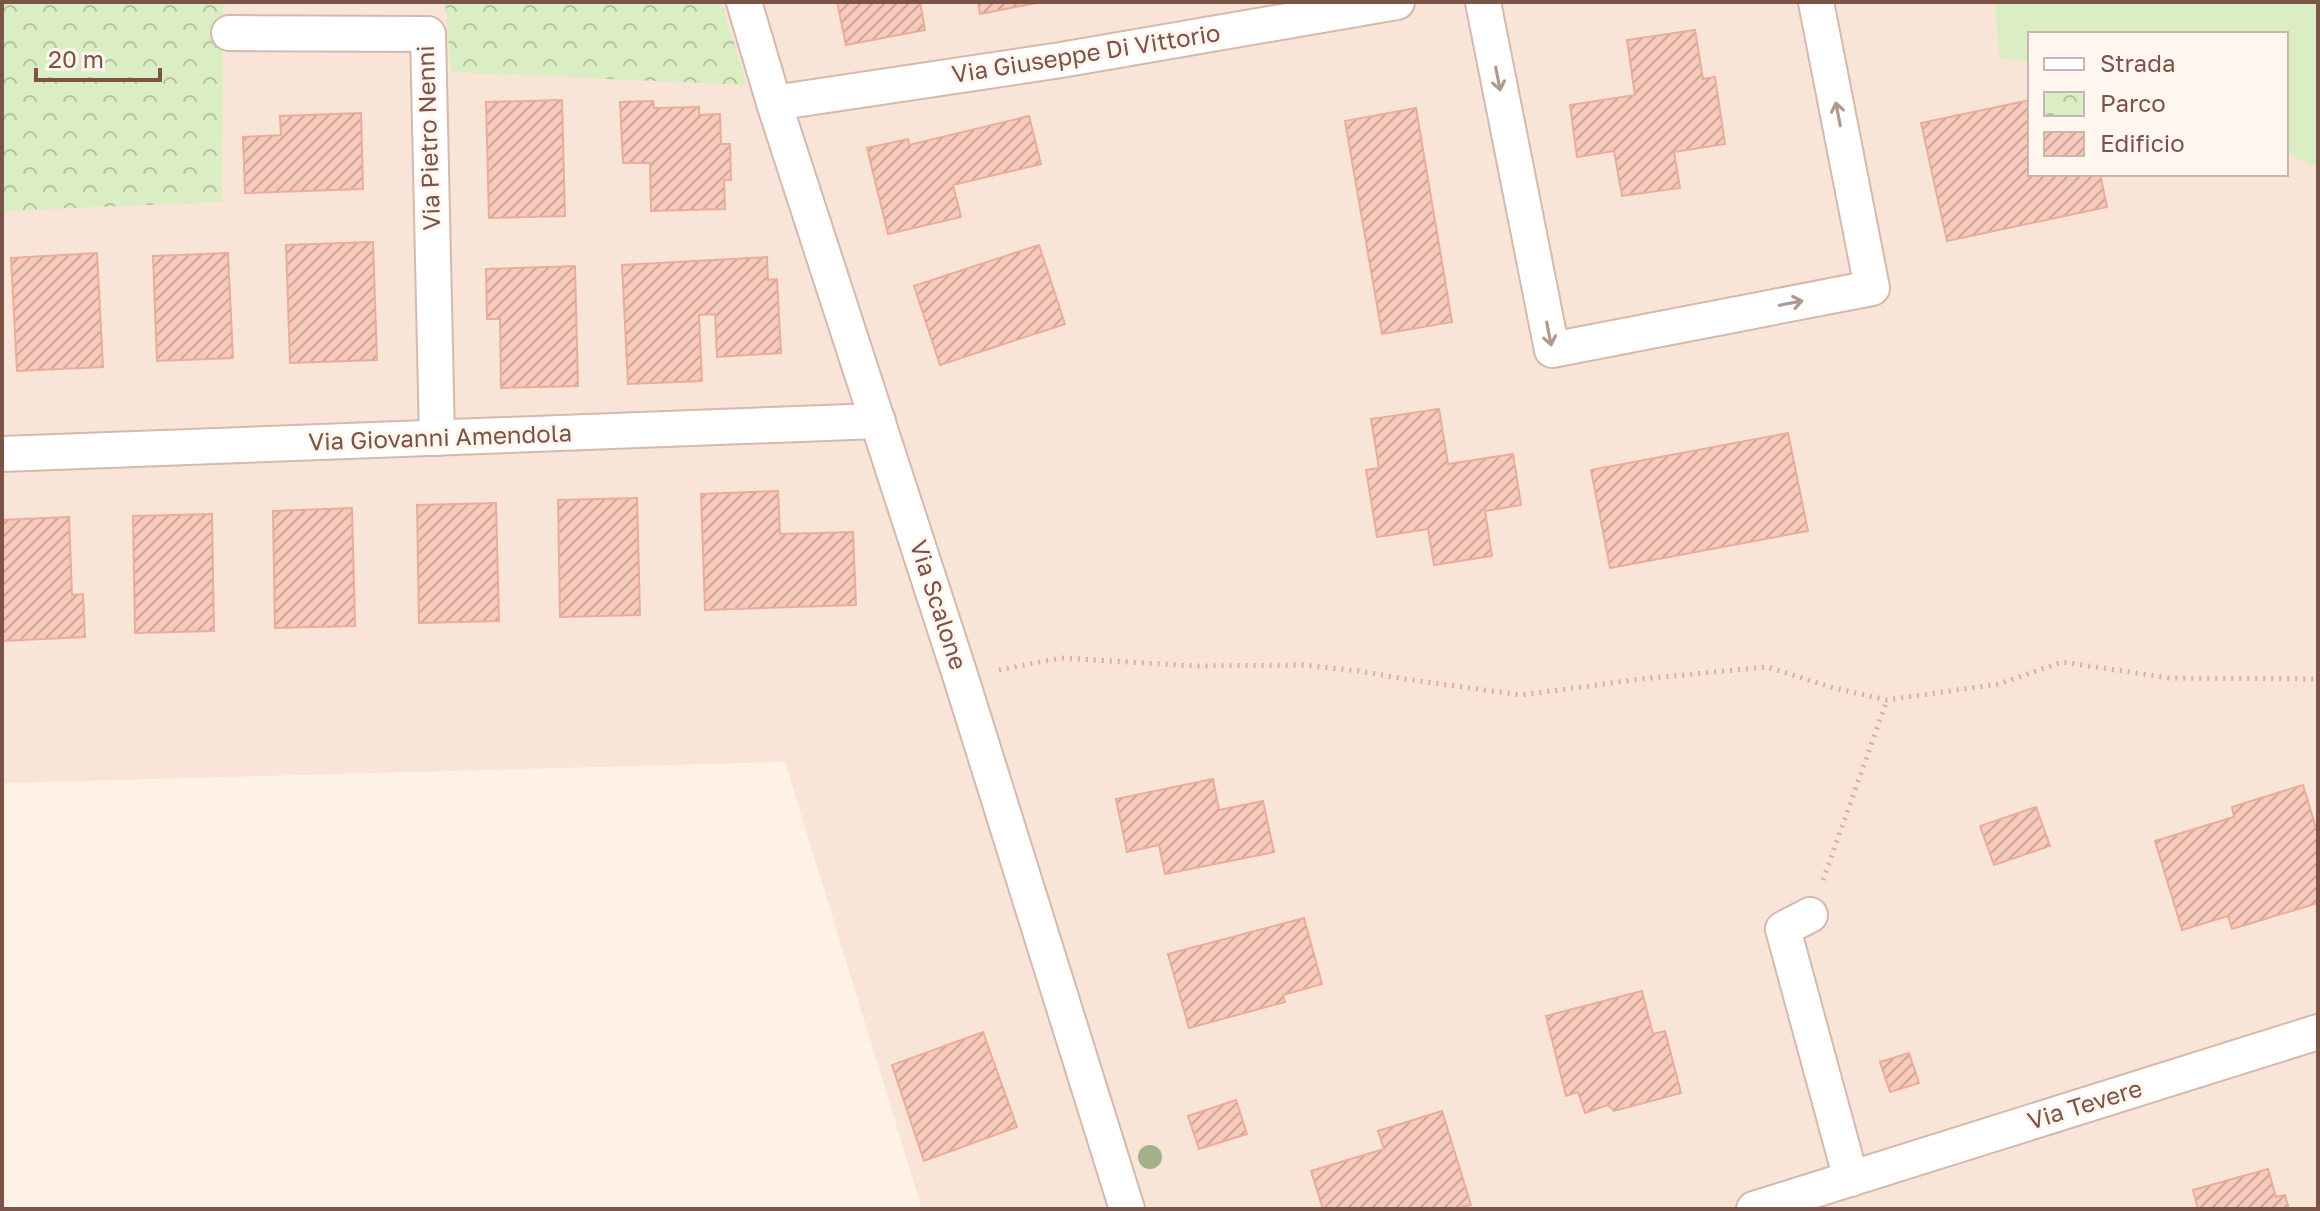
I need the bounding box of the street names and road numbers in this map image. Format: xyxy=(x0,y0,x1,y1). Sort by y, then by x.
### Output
street label: Via Giuseppe Di Vittorio xyxy=(950,17,1222,88)
street label: Via Pietro Nenni xyxy=(410,45,445,231)
street label: Via Giovanni Amendola xyxy=(308,417,572,456)
street label: Via Scalone xyxy=(905,536,974,673)
street label: Via Tevere xyxy=(2024,1072,2145,1135)

